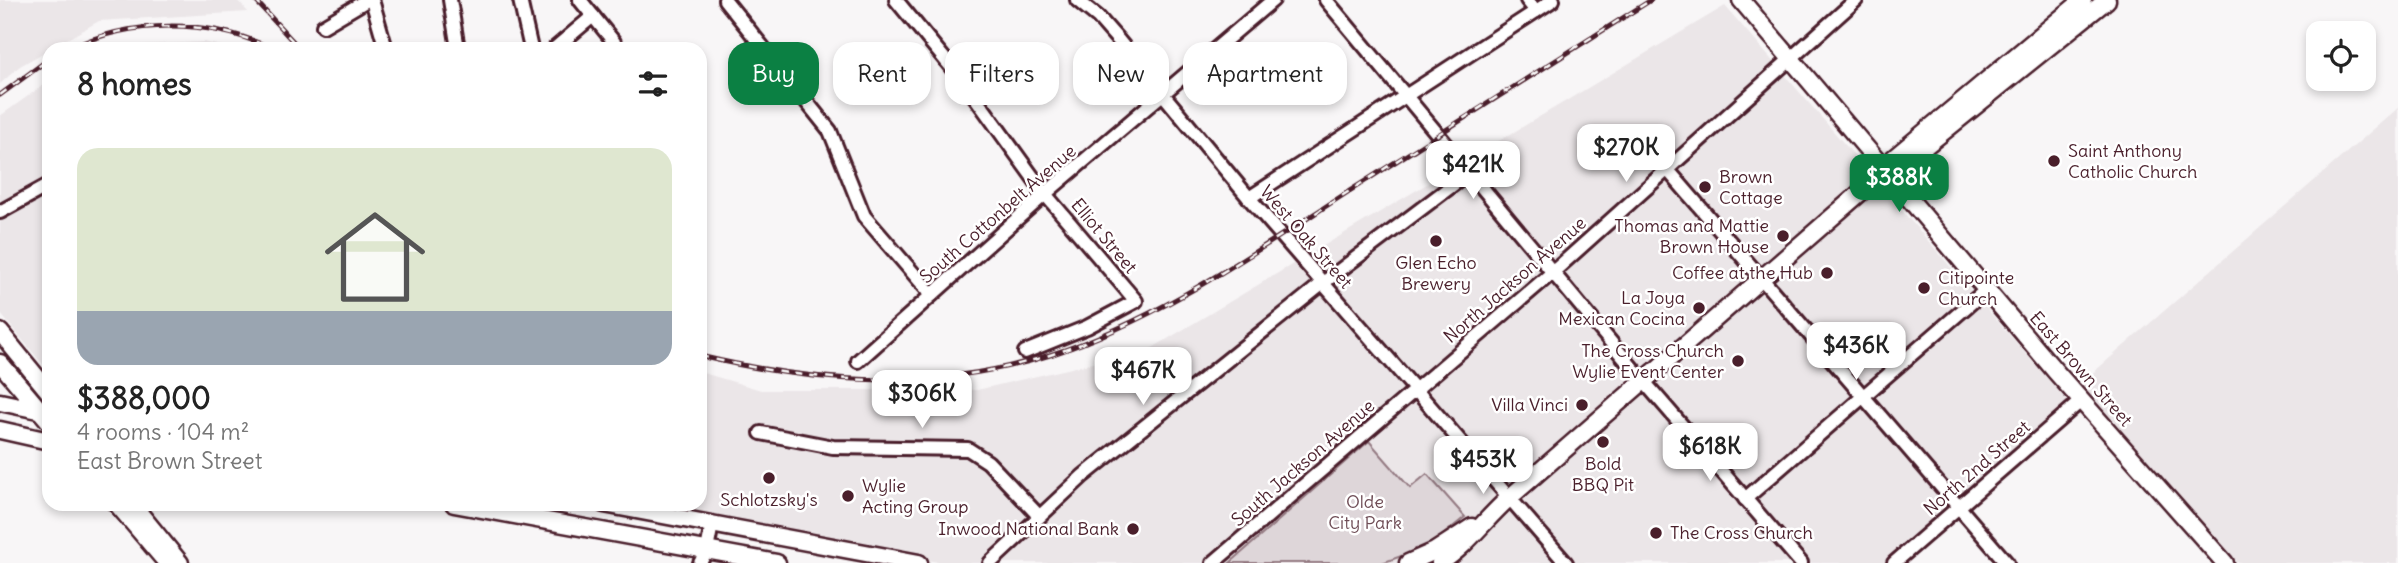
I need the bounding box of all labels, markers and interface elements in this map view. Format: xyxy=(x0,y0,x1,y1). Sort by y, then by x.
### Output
map controls xyxy=(2306,21,2376,91)
button: locate xyxy=(2306,21,2376,91)
chip: Buy xyxy=(728,42,819,105)
chip: Rent xyxy=(833,42,931,105)
chip: Filters xyxy=(945,42,1059,105)
chip: New xyxy=(1073,42,1169,105)
chip: Apartment xyxy=(1183,42,1347,105)
text: 8 homes xyxy=(77,65,192,103)
icon: filters xyxy=(634,65,672,103)
pin: $270K xyxy=(1577,124,1675,184)
text: $270K xyxy=(1593,132,1659,161)
street label: South Cottonbelt Avenue xyxy=(915,139,1081,288)
place label: Saint Anthony Catholic Church xyxy=(2068,139,2197,183)
pin: $421K xyxy=(1424,142,1522,201)
text: $421K xyxy=(1442,149,1504,178)
marker: Saint Anthony Catholic Church xyxy=(2046,153,2062,169)
pin: $388K xyxy=(1850,154,1948,214)
text: $388K xyxy=(1866,162,1932,191)
place label: Brown Cottage xyxy=(1719,165,1783,209)
marker: Brown Cottage xyxy=(1697,179,1713,195)
street label: West Oak Street xyxy=(1255,180,1358,293)
street label: Elliot Street xyxy=(1066,193,1142,278)
icon: home xyxy=(312,194,438,320)
street label: North Jackson Avenue xyxy=(1439,211,1591,348)
place label: Thomas and Mattie Brown House xyxy=(1614,214,1769,258)
marker: Thomas and Mattie Brown House xyxy=(1775,228,1791,244)
marker: Glen Echo Brewery xyxy=(1428,233,1444,249)
place label: Glen Echo Brewery xyxy=(1395,251,1477,295)
place label: Coffee at the Hub xyxy=(1672,261,1813,284)
marker: Coffee at the Hub xyxy=(1819,265,1835,281)
place label: Citipointe Church xyxy=(1938,266,2014,310)
marker: Citipointe Church xyxy=(1916,280,1932,296)
place label: La Joya Mexican Cocina xyxy=(1558,286,1685,330)
marker: La Joya Mexican Cocina xyxy=(1691,300,1707,316)
street label: East Brown Street xyxy=(2025,306,2138,431)
pin: $436K xyxy=(1807,322,1905,382)
text: $436K xyxy=(1823,330,1889,359)
place label: The Cross Church Wylie Event Center xyxy=(1572,339,1725,383)
pin: $467K xyxy=(1094,348,1192,407)
marker: The Cross Church Wylie Event Center xyxy=(1730,353,1746,369)
text: $467K xyxy=(1111,355,1175,384)
pin: $306K xyxy=(873,370,971,430)
text: $306K xyxy=(888,378,956,407)
text: $388,000 xyxy=(77,379,211,417)
place label: Villa Vinci xyxy=(1491,393,1568,416)
street label: South Jackson Avenue xyxy=(1226,394,1379,531)
marker: Villa Vinci xyxy=(1574,397,1590,413)
street label: North 2nd Street xyxy=(1919,415,2035,520)
text: 4 rooms · 104 m² xyxy=(77,417,249,446)
pin: $618K xyxy=(1661,424,1759,483)
text: $618K xyxy=(1679,431,1741,460)
marker: Bold BBQ Pit xyxy=(1595,434,1611,450)
pin: $453K xyxy=(1434,436,1532,496)
text: $453K xyxy=(1450,444,1516,473)
text: East Brown Street xyxy=(77,446,262,475)
place label: Bold BBQ Pit xyxy=(1572,452,1634,496)
marker: Schlotzsky's xyxy=(761,470,777,486)
place label: Wylie Acting Group xyxy=(862,474,969,518)
place label: Schlotzsky's xyxy=(720,488,818,511)
marker: Wylie Acting Group xyxy=(840,488,856,504)
park label: Olde City Park xyxy=(1328,490,1402,534)
place label: Inwood National Bank xyxy=(938,517,1119,540)
marker: Inwood National Bank xyxy=(1125,521,1141,537)
place label: The Cross Church xyxy=(1670,521,1813,544)
marker: The Cross Church xyxy=(1648,525,1664,541)

